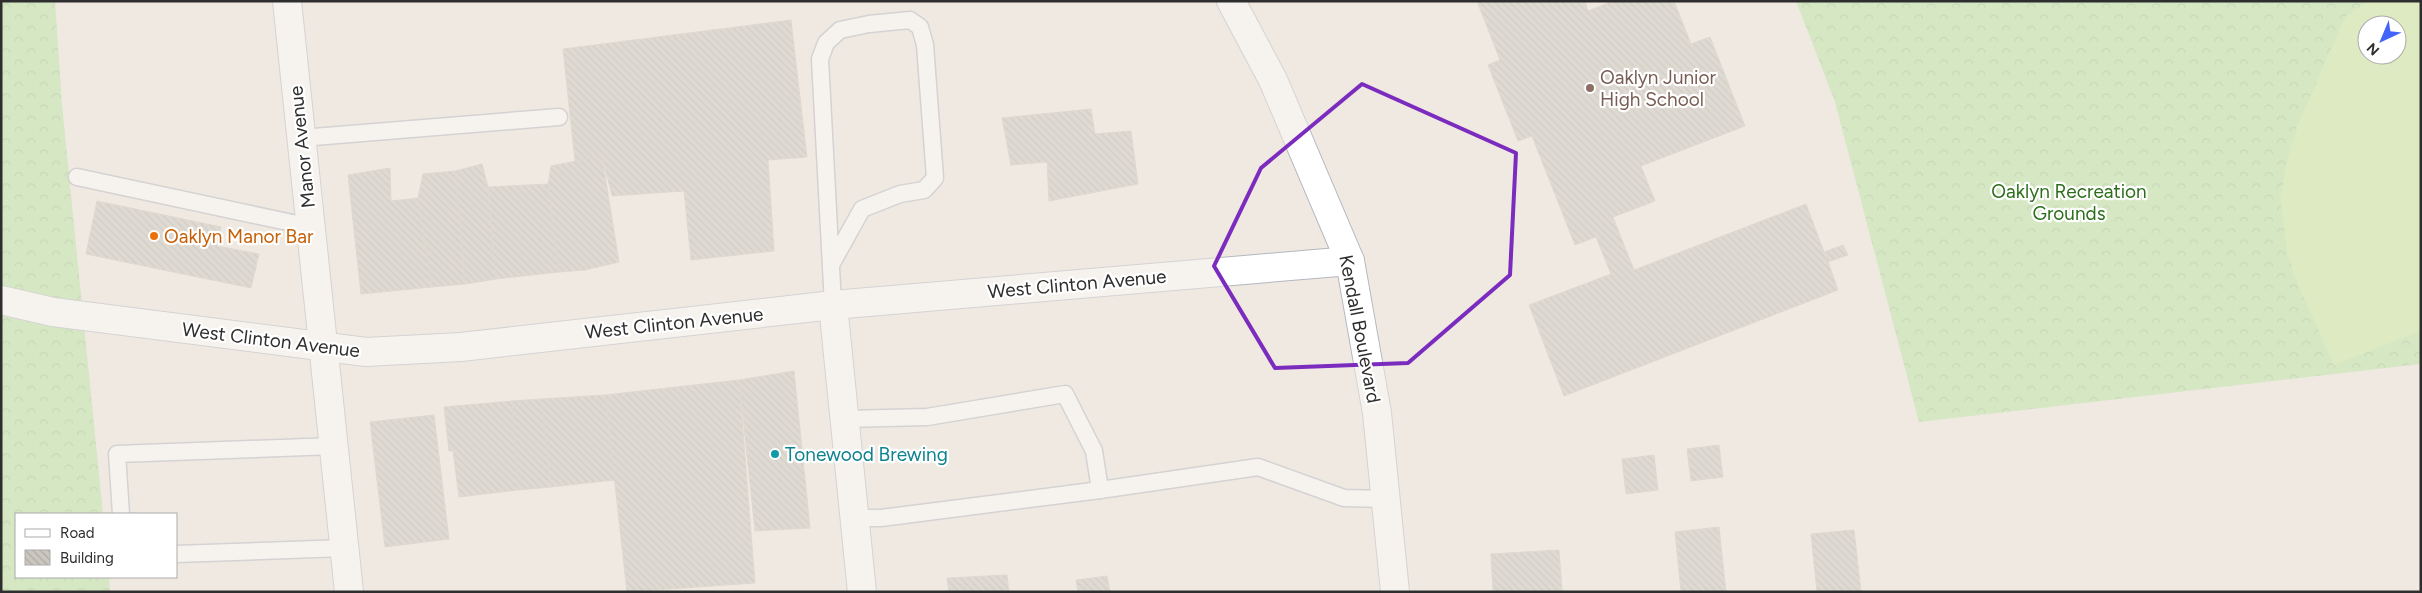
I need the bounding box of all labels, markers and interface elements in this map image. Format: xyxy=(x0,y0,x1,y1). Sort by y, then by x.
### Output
north arrow xyxy=(2357,15,2407,65)
text: N xyxy=(2364,39,2383,59)
place label: Oaklyn Junior High School xyxy=(1600,66,1717,111)
marker: Oaklyn Junior High School xyxy=(1584,82,1596,94)
street label: Manor Avenue xyxy=(284,85,320,209)
park label: Oaklyn Recreation Grounds xyxy=(1991,180,2147,225)
place label: Oaklyn Manor Bar xyxy=(164,225,314,248)
marker: Oaklyn Manor Bar xyxy=(148,230,160,242)
street label: Kendall Boulevard xyxy=(1334,253,1386,405)
street label: West Clinton Avenue xyxy=(987,265,1167,303)
street label: West Clinton Avenue xyxy=(584,302,764,344)
street label: West Clinton Avenue xyxy=(181,318,361,362)
place label: Tonewood Brewing xyxy=(785,443,948,466)
marker: Tonewood Brewing xyxy=(769,448,781,460)
legend xyxy=(15,513,178,578)
text: Road xyxy=(60,524,95,542)
text: Building xyxy=(60,549,114,567)

